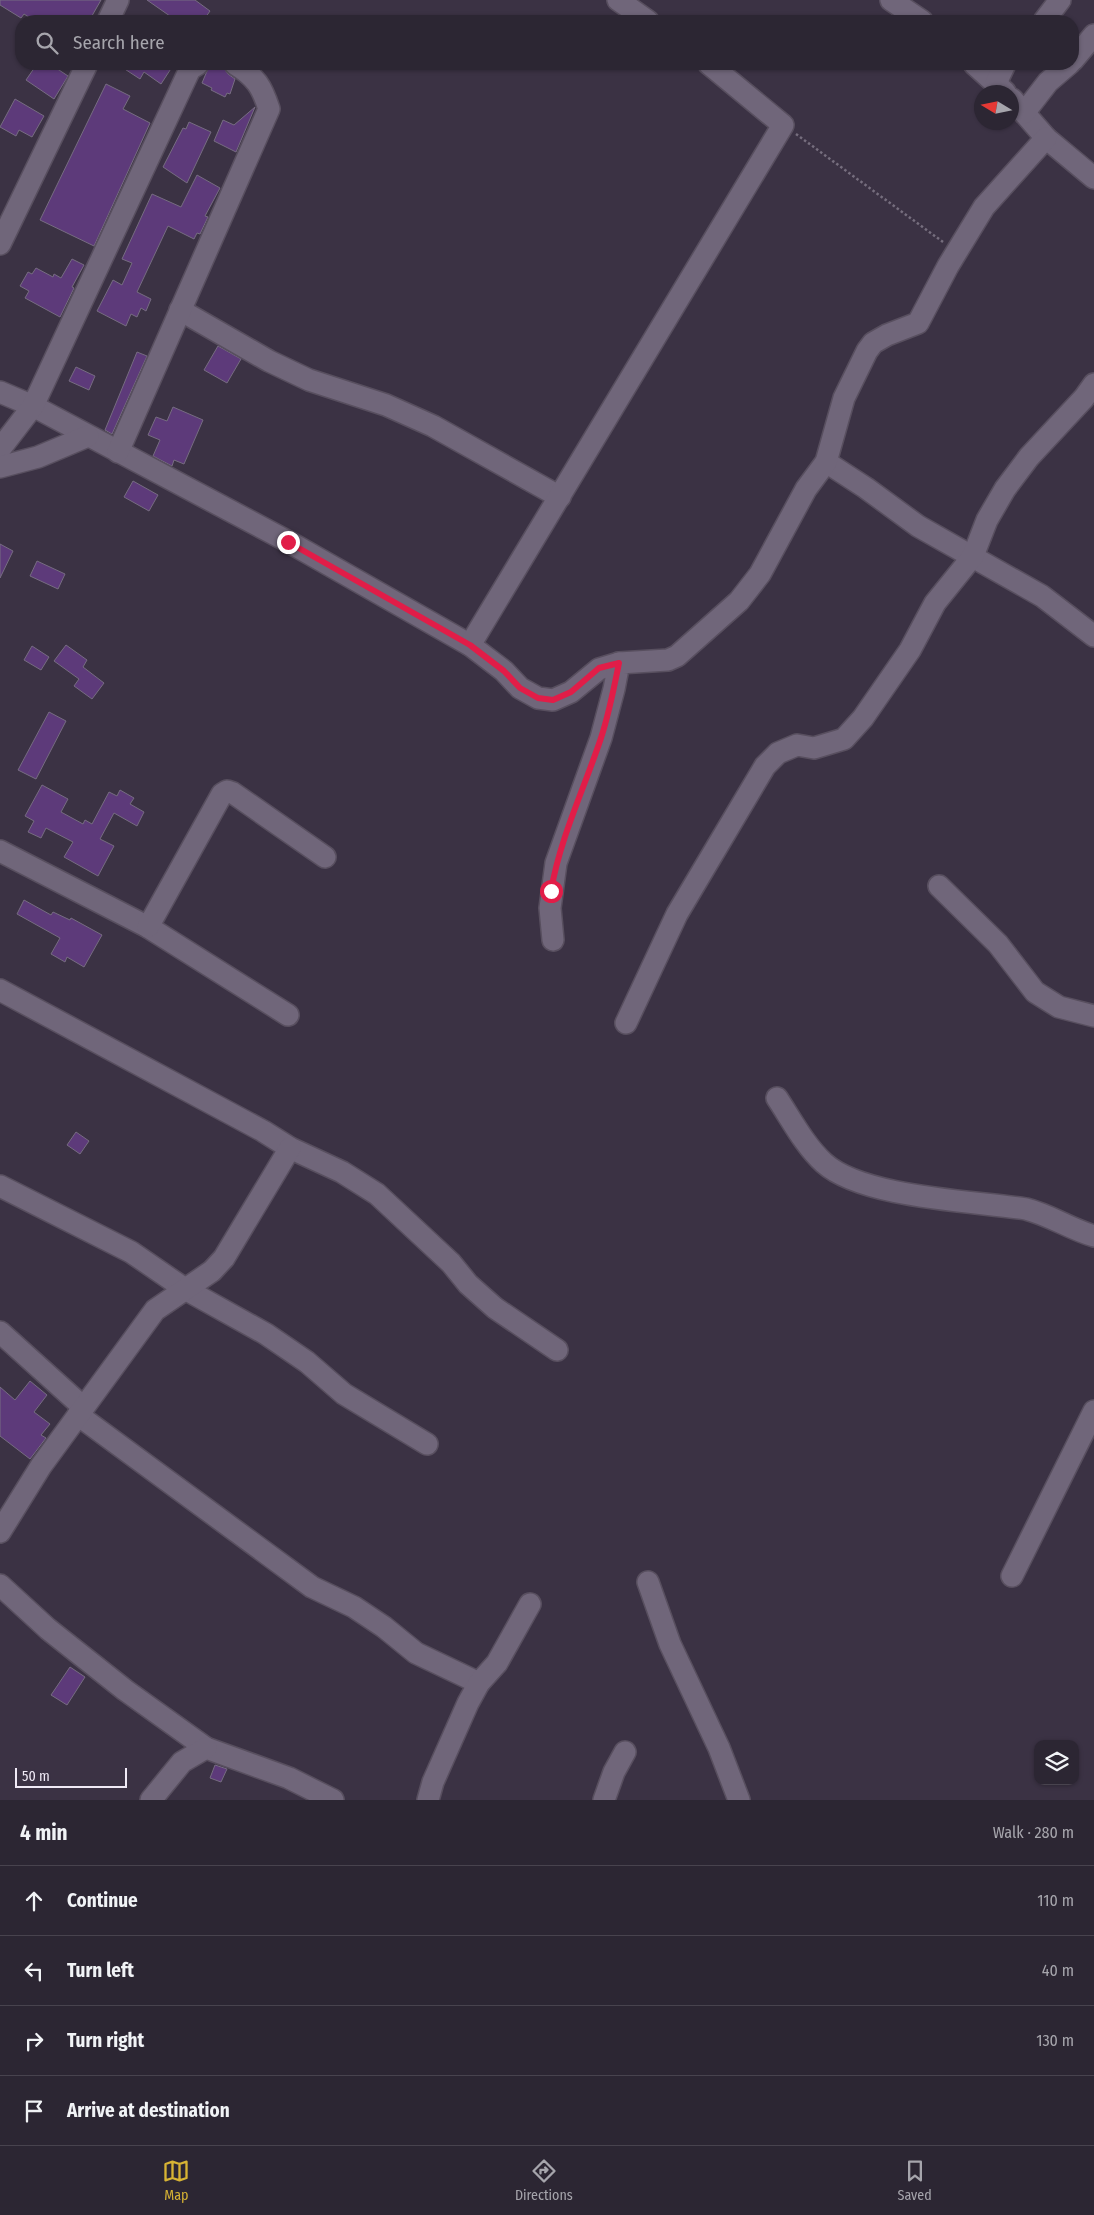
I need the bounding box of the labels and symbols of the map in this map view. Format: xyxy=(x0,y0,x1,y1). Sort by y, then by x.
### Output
north arrow xyxy=(974,85,1019,130)
route end xyxy=(277,531,300,554)
route start xyxy=(540,880,563,903)
scale bar xyxy=(15,1765,128,1788)

